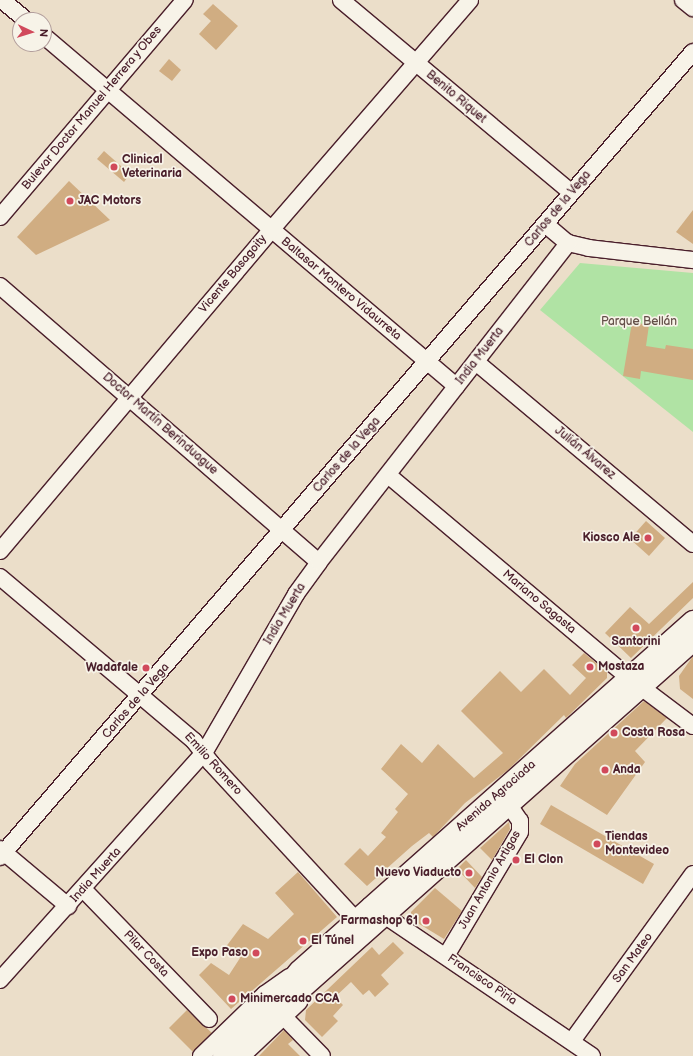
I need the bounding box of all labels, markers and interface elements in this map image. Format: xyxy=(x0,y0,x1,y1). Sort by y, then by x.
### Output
north arrow xyxy=(12,12,52,52)
street label: Bulevar Doctor Manuel Herrera y Obes xyxy=(19,23,165,193)
text: N xyxy=(37,28,50,37)
street label: Benito Riquet xyxy=(423,68,489,126)
place label: Clinical Veterinaria xyxy=(122,153,182,181)
marker: Clinical Veterinaria xyxy=(109,162,119,172)
street label: Carlos de la Vega xyxy=(522,168,594,250)
place label: JAC Motors xyxy=(78,194,141,208)
marker: JAC Motors xyxy=(65,196,75,206)
street label: Vicente Basagoity xyxy=(196,232,270,316)
street label: Baltasar Montero Vidaurreta xyxy=(278,234,404,344)
park label: Parque Bellán xyxy=(601,315,677,329)
street label: India Muerta xyxy=(453,324,507,388)
street label: Doctor Martín Berinduague xyxy=(99,370,221,478)
street label: Carlos de la Vega xyxy=(310,414,384,496)
street label: Julián Álvarez xyxy=(552,423,618,483)
place label: Kiosco Ale xyxy=(583,531,640,545)
marker: Kiosco Ale xyxy=(643,533,653,543)
street label: Mariano Sagasta xyxy=(499,567,579,637)
street label: India Muerta xyxy=(261,581,309,647)
marker: Santorini xyxy=(631,623,641,633)
place label: Santorini xyxy=(612,635,660,649)
street label: Carlos de la Vega xyxy=(99,660,173,742)
place label: Mostaza xyxy=(598,660,644,674)
place label: Wadafale xyxy=(86,661,138,675)
marker: Mostaza xyxy=(585,662,595,672)
marker: Wadafale xyxy=(141,663,151,673)
place label: Costa Rosa xyxy=(622,726,685,740)
marker: Costa Rosa xyxy=(609,728,619,738)
street label: Emilio Romero xyxy=(181,730,245,798)
street label: Avenida Agraciada xyxy=(453,758,539,834)
place label: Anda xyxy=(613,763,641,777)
marker: Anda xyxy=(600,765,610,775)
street label: Juan Antonio Artigas xyxy=(456,828,524,932)
place label: Tiendas Montevideo xyxy=(605,830,669,858)
marker: Tiendas Montevideo xyxy=(592,839,602,849)
street label: India Muerta xyxy=(68,845,124,905)
place label: El Clon xyxy=(524,853,563,867)
marker: El Clon xyxy=(511,855,521,865)
place label: Nuevo Viaducto xyxy=(375,866,461,880)
marker: Nuevo Viaducto xyxy=(464,868,474,878)
place label: Farmashop 61 xyxy=(341,914,418,928)
marker: Farmashop 61 xyxy=(421,916,431,926)
street label: Pilar Costa xyxy=(120,928,172,980)
street label: San Mateo xyxy=(610,930,656,986)
place label: El Túnel xyxy=(311,934,354,948)
marker: El Túnel xyxy=(298,936,308,946)
place label: Expo Paso xyxy=(191,946,248,960)
marker: Expo Paso xyxy=(251,948,261,958)
street label: Francisco Piria xyxy=(445,951,519,1009)
place label: Minimercado CCA xyxy=(240,992,339,1006)
marker: Minimercado CCA xyxy=(227,994,237,1004)

